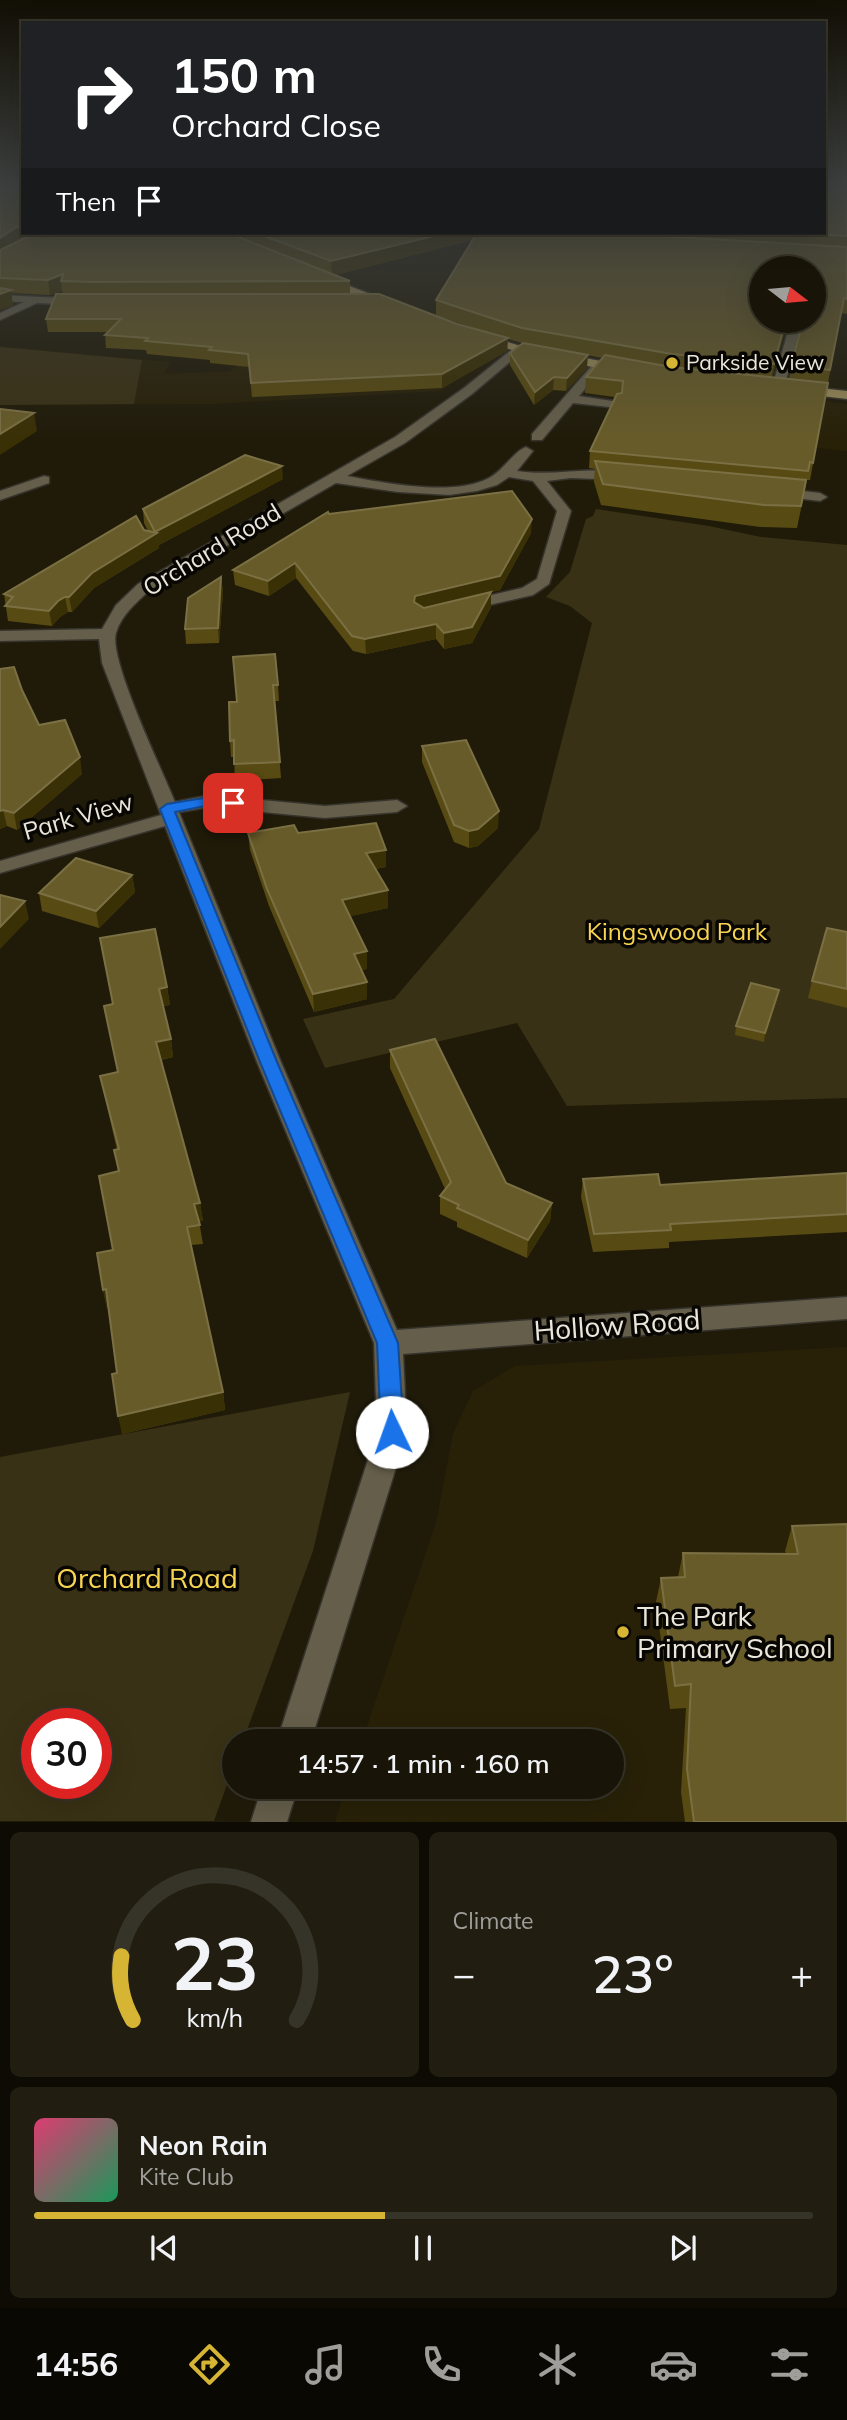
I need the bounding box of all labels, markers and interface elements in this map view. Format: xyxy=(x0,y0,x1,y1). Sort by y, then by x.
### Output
text: 150 m xyxy=(171,44,317,105)
icon: right xyxy=(56,49,147,140)
text: Orchard Close xyxy=(171,105,381,145)
icon: arrive xyxy=(130,182,168,220)
text: Then xyxy=(56,185,116,218)
north arrow xyxy=(749,256,826,332)
map controls xyxy=(749,256,826,333)
place label: Parkside View xyxy=(686,349,824,375)
marker: Parkside View xyxy=(664,355,680,371)
street label: Orchard Road xyxy=(137,496,286,602)
pin xyxy=(203,773,263,833)
icon: arrive xyxy=(214,784,252,822)
street label: Park View xyxy=(19,786,136,846)
park label: Kingswood Park xyxy=(587,916,768,946)
street label: Hollow Road xyxy=(533,1301,701,1348)
position arrow xyxy=(355,1395,429,1469)
park label: Orchard Road xyxy=(56,1560,238,1595)
place label: The Park Primary School xyxy=(637,1598,833,1665)
marker: The Park Primary School xyxy=(615,1624,631,1640)
speed limit sign: 30 xyxy=(21,1708,112,1799)
text: 14:57 · 1 min · 160 m xyxy=(296,1747,550,1780)
text: Climate xyxy=(453,1906,534,1935)
text: 23 xyxy=(171,1918,258,2009)
text: 23° xyxy=(592,1941,674,2006)
text: − xyxy=(453,1950,475,1998)
text: + xyxy=(790,1950,813,1998)
text: km/h xyxy=(186,2002,243,2033)
text: Neon Rain xyxy=(139,2129,268,2162)
text: Kite Club xyxy=(139,2162,234,2191)
icon: previous xyxy=(145,2229,183,2267)
icon: pause xyxy=(404,2229,442,2267)
icon: next xyxy=(664,2229,702,2267)
icon: directions xyxy=(185,2340,234,2389)
icon: music xyxy=(301,2340,350,2389)
icon: phone xyxy=(417,2340,466,2389)
icon: climate xyxy=(533,2340,582,2389)
icon: car xyxy=(649,2340,698,2389)
icon: filters xyxy=(765,2340,814,2389)
text: 14:56 xyxy=(33,2344,118,2384)

